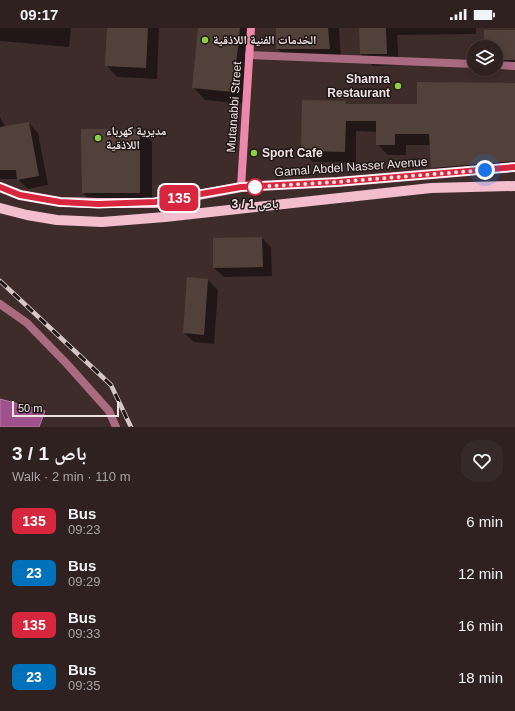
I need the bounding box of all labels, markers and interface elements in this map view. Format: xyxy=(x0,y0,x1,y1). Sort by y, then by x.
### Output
text: 09:17 xyxy=(20,6,58,23)
place label: الخدمات الفنية اللاذقية xyxy=(213,33,316,47)
marker: الخدمات الفنية اللاذقية xyxy=(200,35,210,45)
map controls xyxy=(467,40,503,76)
button: layers xyxy=(467,40,503,76)
street label: Mutanabbi Street xyxy=(224,60,244,153)
place label: Shamra Restaurant xyxy=(327,72,390,100)
marker: Shamra Restaurant xyxy=(393,81,403,91)
place label: مديرية كهرباء اللاذقية xyxy=(106,124,167,152)
marker: مديرية كهرباء اللاذقية xyxy=(93,133,103,143)
place label: Sport Cafe xyxy=(262,146,323,160)
marker: Sport Cafe xyxy=(249,148,259,158)
street label: Gamal Abdel Nasser Avenue xyxy=(274,155,428,179)
your location xyxy=(475,160,495,180)
marker: باص 1 / 3 xyxy=(246,178,264,196)
line badge: 135 xyxy=(156,185,202,211)
text: 135 xyxy=(167,190,191,206)
place label: باص 1 / 3 xyxy=(231,197,279,212)
scale bar xyxy=(12,399,119,418)
text: 50 m xyxy=(18,402,42,414)
button: heart xyxy=(461,440,503,482)
text: باص 1 / 3 xyxy=(12,443,86,464)
text: Walk · 2 min · 110 m xyxy=(12,469,130,484)
text: Bus xyxy=(68,505,96,522)
text: 135 xyxy=(22,513,46,529)
text: 6 min xyxy=(466,513,503,530)
text: 09:23 xyxy=(68,522,101,537)
text: Bus xyxy=(68,557,96,574)
text: 23 xyxy=(26,565,42,581)
text: 12 min xyxy=(458,565,503,582)
text: 09:29 xyxy=(68,574,101,589)
text: Bus xyxy=(68,609,96,626)
text: 135 xyxy=(22,617,46,633)
text: 16 min xyxy=(458,617,503,634)
text: 09:33 xyxy=(68,626,101,641)
text: Bus xyxy=(68,661,96,678)
text: 23 xyxy=(26,669,42,685)
text: 18 min xyxy=(458,669,503,686)
text: 09:35 xyxy=(68,678,101,693)

